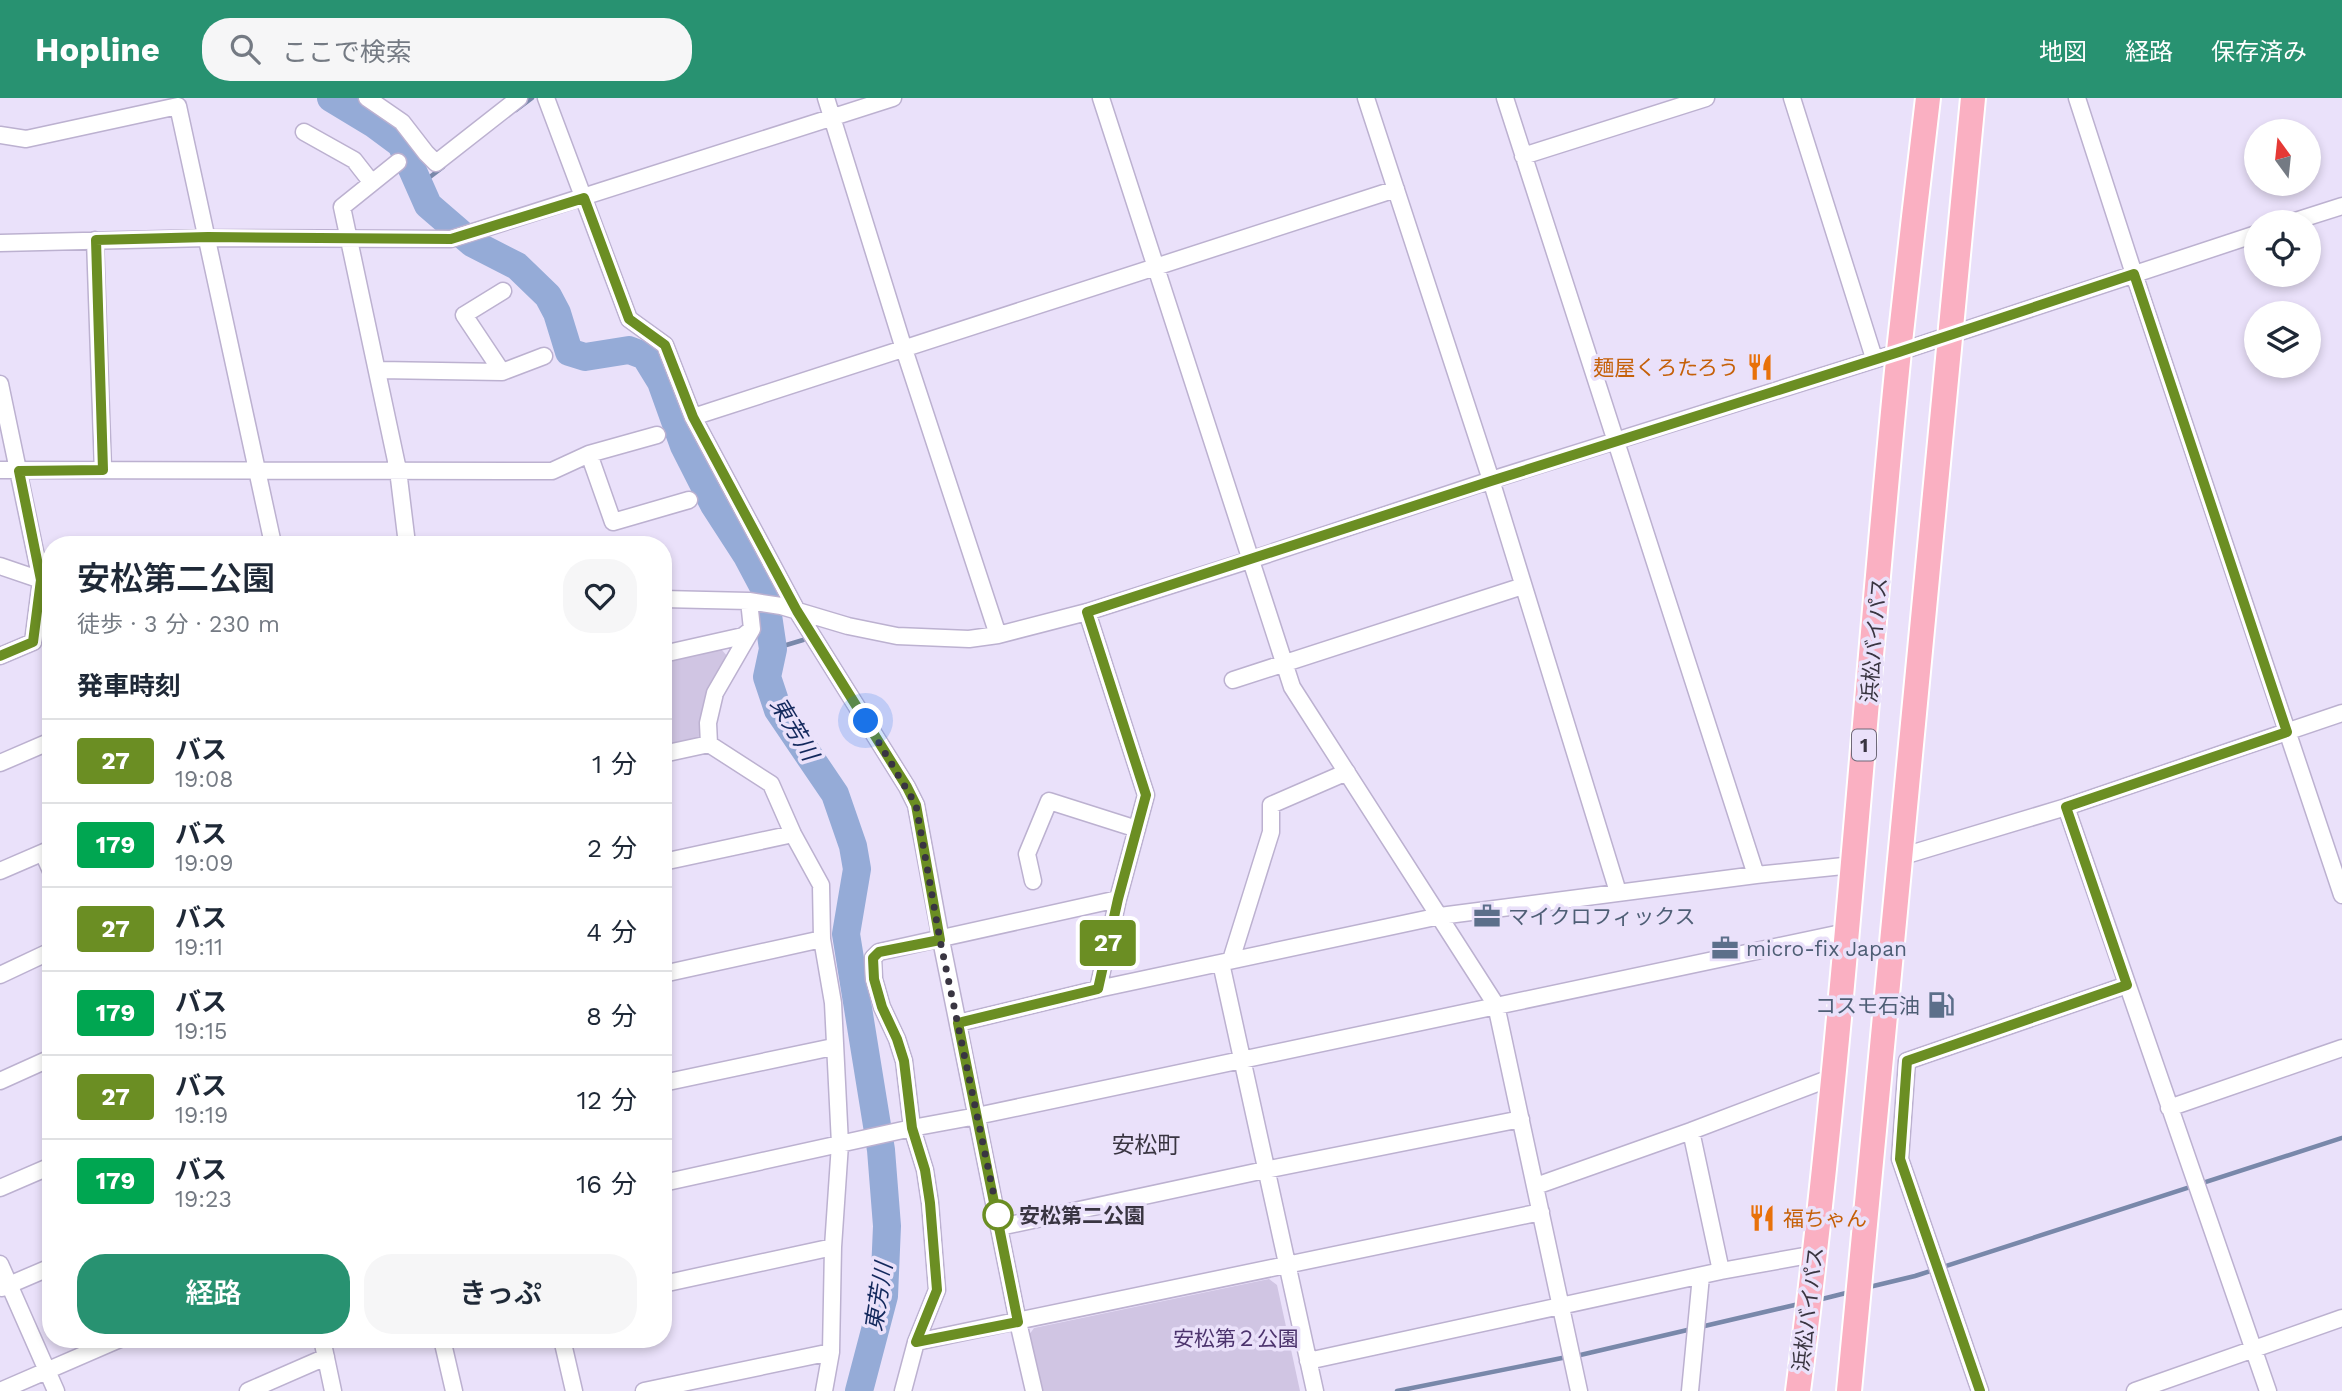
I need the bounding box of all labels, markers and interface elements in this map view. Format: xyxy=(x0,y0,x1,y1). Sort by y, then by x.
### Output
search box xyxy=(202,18,692,81)
text: Hopline xyxy=(35,30,160,69)
icon: search xyxy=(226,30,264,68)
text: ここで検索 xyxy=(282,37,412,67)
text: 地図 xyxy=(2039,38,2087,66)
text: 経路 xyxy=(2125,38,2173,66)
text: 保存済み xyxy=(2211,38,2307,66)
north arrow xyxy=(2244,119,2320,196)
map controls xyxy=(2244,119,2321,378)
button: locate xyxy=(2244,210,2321,287)
button: layers xyxy=(2244,301,2321,378)
restaurant icon: 麺屋くろたろう xyxy=(1745,352,1775,382)
place label: 麺屋くろたろう xyxy=(1593,355,1739,380)
text: 安松第二公園 xyxy=(77,559,275,598)
button: heart xyxy=(563,559,637,633)
street label: 浜松バイパス xyxy=(1856,576,1892,704)
text: 徒歩 · 3 分 · 230 m xyxy=(77,611,280,638)
text: 発車時刻 xyxy=(77,671,181,701)
water label: 東芳川 xyxy=(765,692,825,768)
your location xyxy=(848,703,883,738)
road number: 1 xyxy=(1852,730,1876,760)
text: バス xyxy=(175,735,227,765)
text: 27 xyxy=(101,747,130,775)
text: 1 分 xyxy=(592,749,637,779)
text: 19:08 xyxy=(175,766,233,793)
text: バス xyxy=(175,819,227,849)
text: 179 xyxy=(96,831,135,859)
text: 2 分 xyxy=(587,833,637,863)
text: 19:09 xyxy=(175,850,233,877)
office icon: マイクロフィックス xyxy=(1472,901,1502,931)
text: バス xyxy=(175,903,227,933)
place label: マイクロフィックス xyxy=(1508,904,1696,929)
text: 27 xyxy=(101,915,130,943)
text: 4 分 xyxy=(586,917,637,947)
line badge: 27 xyxy=(1076,920,1140,966)
text: 27 xyxy=(1094,929,1122,957)
office icon: micro-fix Japan xyxy=(1710,933,1740,963)
text: 19:11 xyxy=(175,934,223,961)
place label: micro-fix Japan xyxy=(1746,936,1907,961)
text: バス xyxy=(175,987,227,1017)
fuel station icon: コスモ石油 xyxy=(1926,990,1956,1020)
place label: コスモ石油 xyxy=(1815,993,1920,1018)
text: 179 xyxy=(96,999,135,1027)
text: 8 分 xyxy=(586,1001,637,1031)
text: 19:15 xyxy=(175,1018,227,1045)
text: バス xyxy=(175,1071,227,1101)
text: 27 xyxy=(101,1083,130,1111)
text: 12 分 xyxy=(577,1085,637,1115)
text: 19:19 xyxy=(175,1102,228,1129)
district label: 安松町 xyxy=(1112,1132,1181,1159)
text: バス xyxy=(175,1155,227,1185)
text: 179 xyxy=(96,1167,135,1195)
text: 16 分 xyxy=(576,1169,637,1199)
text: 19:23 xyxy=(175,1186,232,1213)
marker: 安松第二公園 xyxy=(983,1200,1013,1230)
place label: 安松第二公園 xyxy=(1019,1203,1145,1228)
restaurant icon: 福ちゃん xyxy=(1747,1203,1777,1233)
place label: 福ちゃん xyxy=(1783,1206,1867,1231)
street label: 浜松バイパス xyxy=(1788,1245,1828,1373)
button: 経路 xyxy=(77,1254,350,1334)
button: きっぷ xyxy=(364,1254,637,1334)
water label: 東芳川 xyxy=(860,1258,898,1333)
park label: 安松第２公園 xyxy=(1173,1326,1299,1351)

